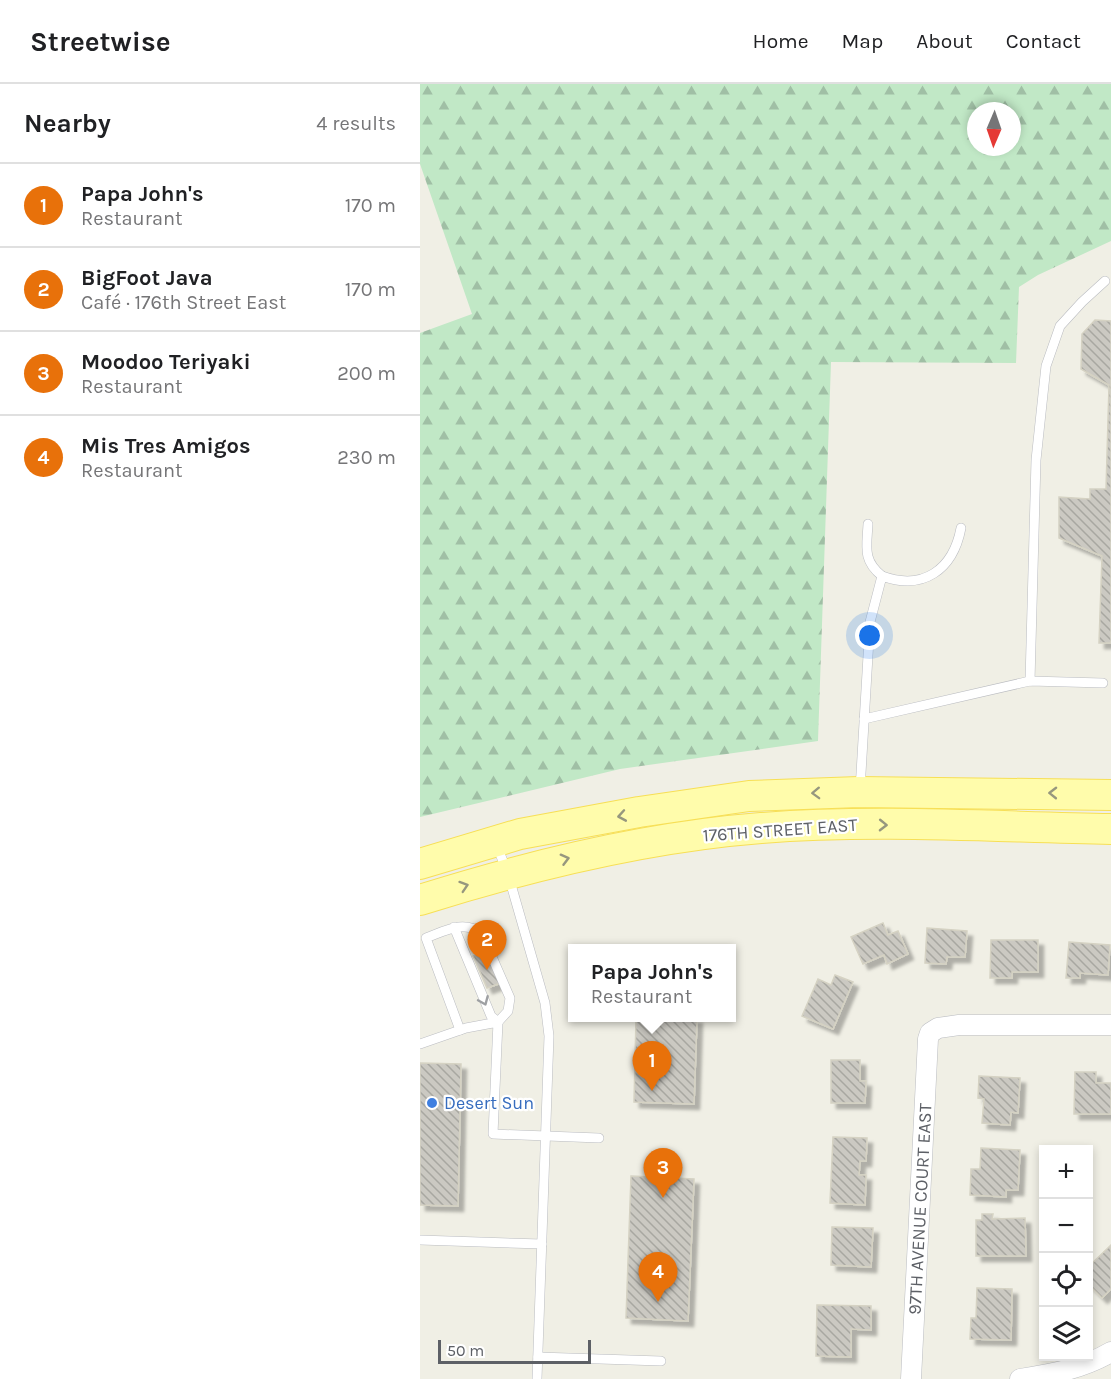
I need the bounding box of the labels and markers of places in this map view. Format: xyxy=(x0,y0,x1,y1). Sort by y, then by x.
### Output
pin: 2 xyxy=(468,920,506,970)
pin: 1 xyxy=(632,1042,672,1091)
place label: Desert Sun xyxy=(444,1092,534,1114)
marker: Desert Sun xyxy=(425,1096,439,1110)
pin: 3 xyxy=(644,1148,682,1198)
pin: 4 xyxy=(638,1252,678,1302)

